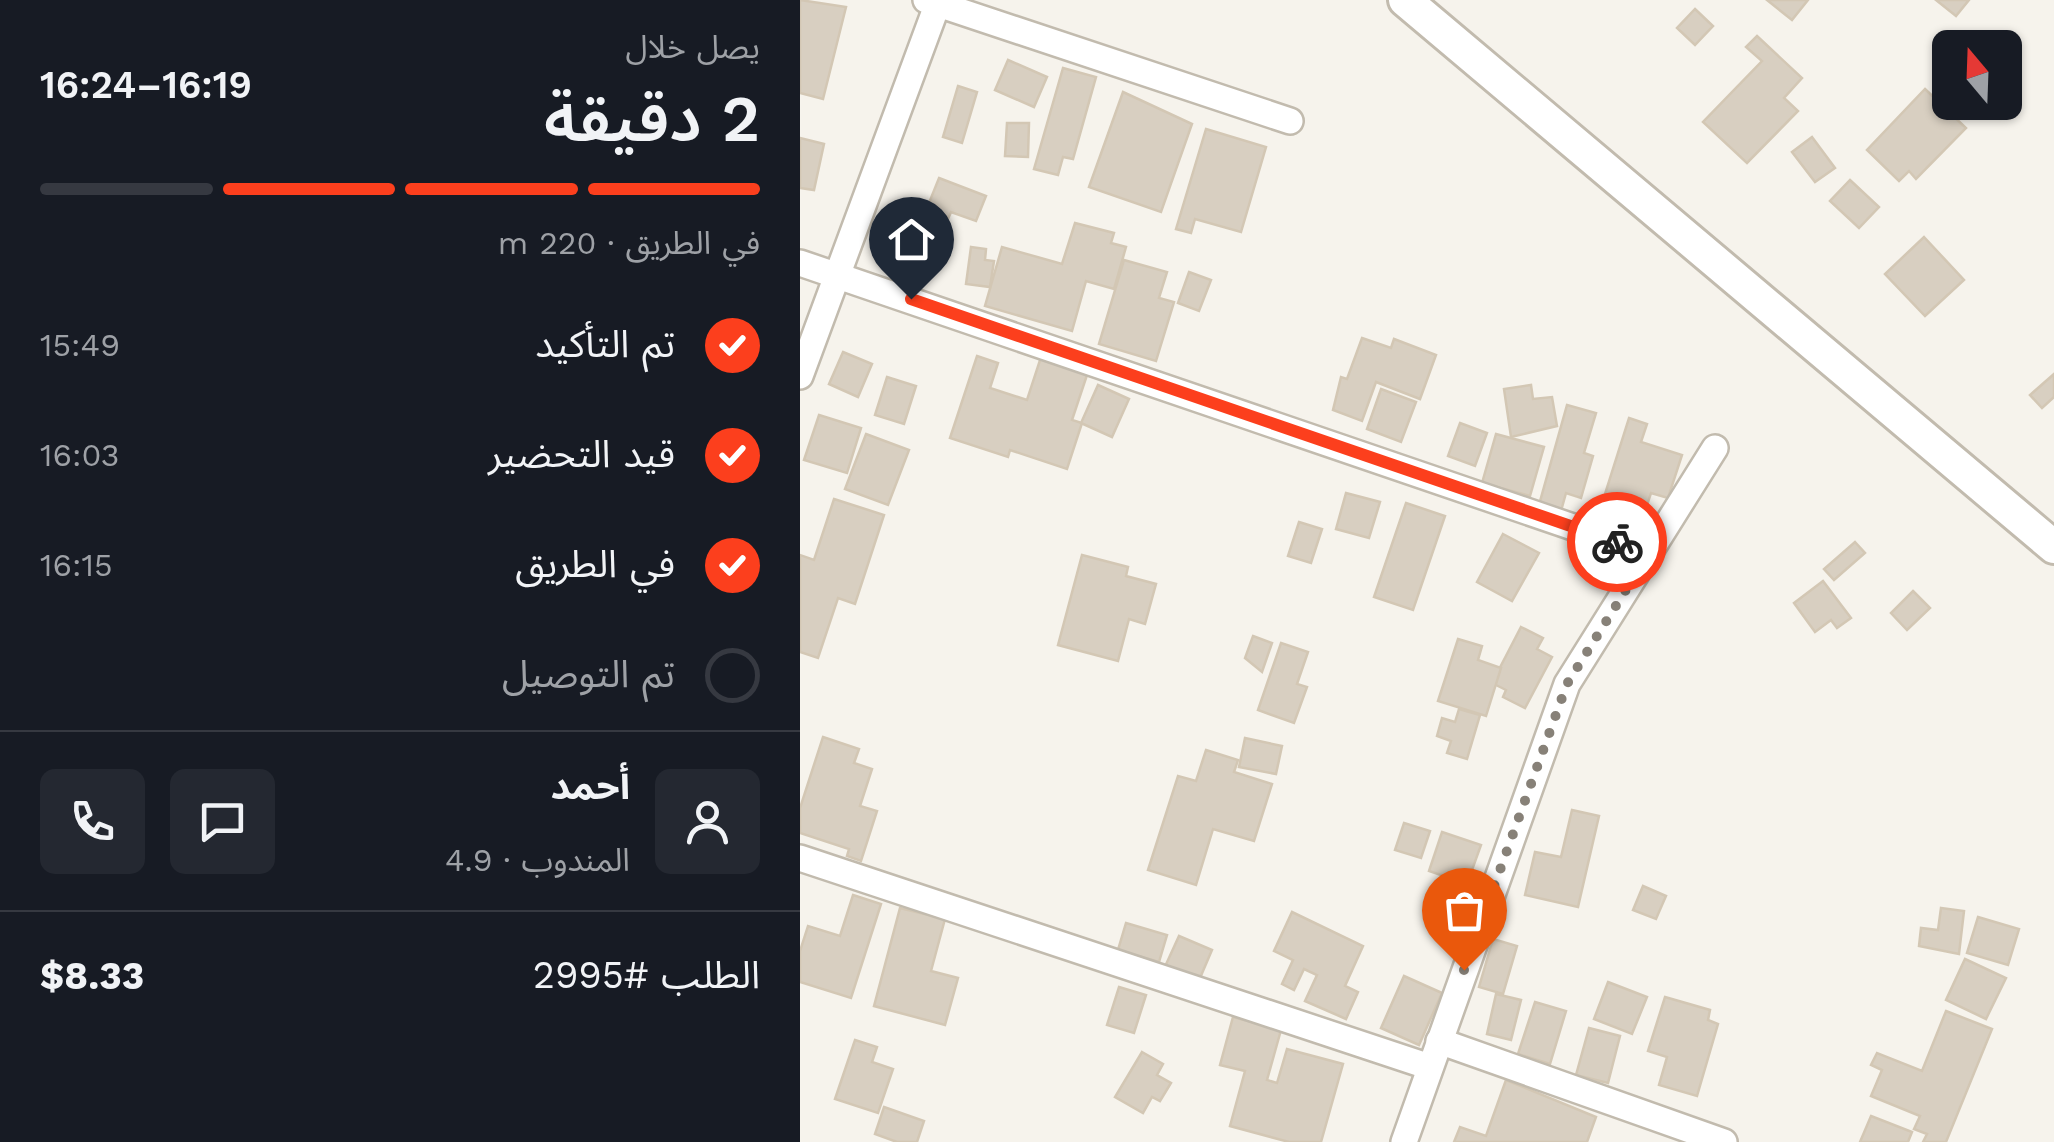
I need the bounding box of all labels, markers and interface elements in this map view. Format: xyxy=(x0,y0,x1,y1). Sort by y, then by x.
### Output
text: يصل خلال xyxy=(626,28,760,66)
north arrow xyxy=(1932,30,2022,120)
map controls xyxy=(1932,30,2022,120)
text: 16:19–16:24 xyxy=(40,63,252,107)
text: 2 دقيقة xyxy=(544,81,760,157)
pin xyxy=(869,197,954,300)
icon: home xyxy=(884,212,939,267)
text: في الطريق · 220 m xyxy=(498,224,760,262)
icon: check xyxy=(705,318,760,373)
text: تم التأكيد xyxy=(535,322,675,366)
text: 15:49 xyxy=(40,326,120,364)
icon: check xyxy=(705,428,760,483)
text: قيد التحضير xyxy=(488,432,675,476)
text: 16:03 xyxy=(40,436,119,474)
courier xyxy=(1567,492,1667,592)
icon: bike xyxy=(1590,515,1645,570)
icon: check xyxy=(705,538,760,593)
text: في الطريق xyxy=(515,542,675,586)
text: 16:15 xyxy=(40,546,113,584)
text: تم التوصيل xyxy=(502,652,675,696)
text: أحمد xyxy=(550,764,630,808)
button: phone xyxy=(40,769,145,874)
button: chat xyxy=(170,769,275,874)
button: person xyxy=(655,769,760,874)
text: المندوب · 4.9 xyxy=(445,841,630,879)
pin xyxy=(1422,868,1507,971)
icon: bag xyxy=(1437,883,1492,938)
text: الطلب #2995 xyxy=(533,953,760,997)
text: $8.33 xyxy=(40,954,144,998)

